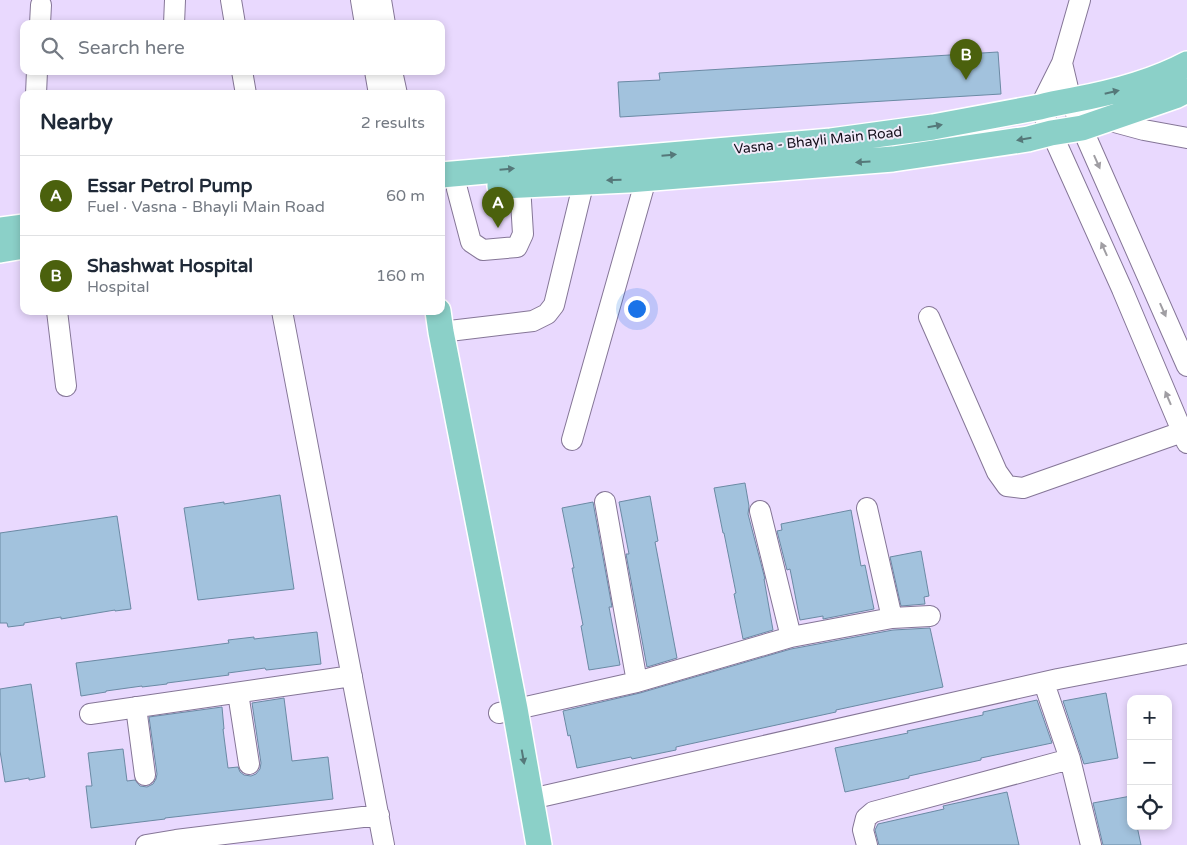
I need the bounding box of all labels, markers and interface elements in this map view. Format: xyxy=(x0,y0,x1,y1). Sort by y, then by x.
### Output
search box xyxy=(20,20,445,75)
icon: search xyxy=(38,34,66,62)
text: Search here xyxy=(78,37,185,59)
pin: B xyxy=(950,39,982,80)
one-way arrow xyxy=(1104,88,1119,96)
text: Nearby xyxy=(40,110,113,135)
text: 2 results xyxy=(361,113,425,133)
one-way arrow xyxy=(927,122,943,130)
street label: Vasna - Bhayli Main Road xyxy=(733,123,903,158)
one-way arrow xyxy=(1015,136,1031,144)
one-way arrow xyxy=(661,151,677,159)
one-way arrow xyxy=(1093,155,1101,169)
one-way arrow xyxy=(855,158,871,166)
one-way arrow xyxy=(500,165,516,173)
text: Essar Petrol Pump xyxy=(87,175,253,197)
one-way arrow xyxy=(605,177,621,185)
text: A xyxy=(50,186,62,206)
text: 60 m xyxy=(386,186,425,206)
pin: A xyxy=(482,187,514,228)
text: Fuel · Vasna - Bhayli Main Road xyxy=(87,197,325,217)
one-way arrow xyxy=(1100,242,1108,256)
text: Shashwat Hospital xyxy=(87,255,253,277)
text: B xyxy=(50,266,62,286)
text: 160 m xyxy=(376,266,425,286)
text: Hospital xyxy=(87,277,149,297)
your location xyxy=(624,296,650,322)
one-way arrow xyxy=(1159,303,1167,317)
one-way arrow xyxy=(1164,391,1172,405)
map controls xyxy=(1127,695,1172,830)
button: + xyxy=(1127,695,1172,740)
button: − xyxy=(1127,740,1172,785)
one-way arrow xyxy=(520,750,528,766)
button: locate xyxy=(1127,785,1172,830)

